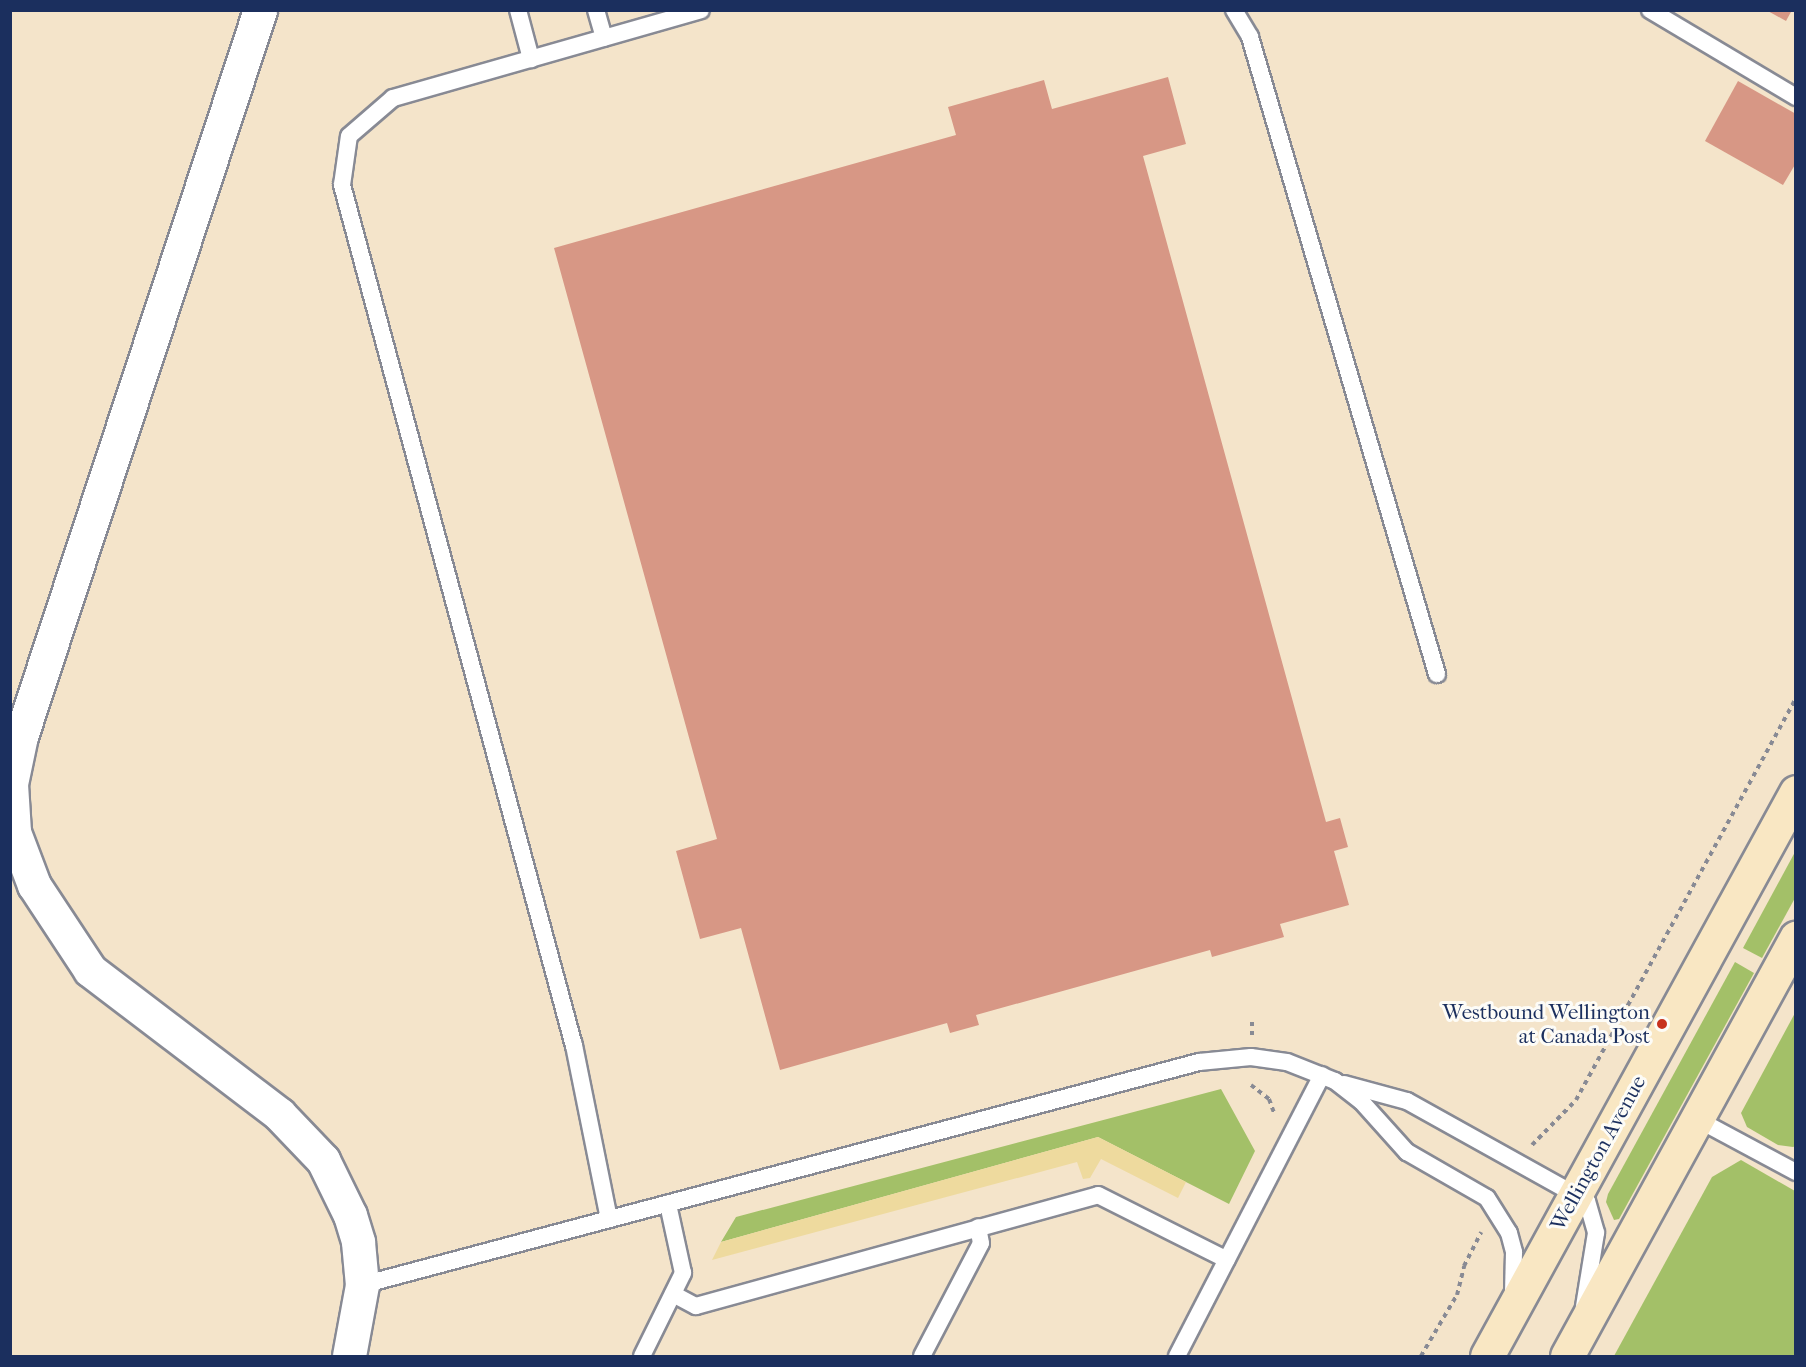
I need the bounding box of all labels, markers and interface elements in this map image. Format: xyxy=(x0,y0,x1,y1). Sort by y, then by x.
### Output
place label: Westbound Wellington at Canada Post xyxy=(1443,999,1650,1049)
marker: Westbound Wellington at Canada Post xyxy=(1655,1017,1669,1031)
street label: Wellington Avenue xyxy=(1545,1071,1651,1235)

